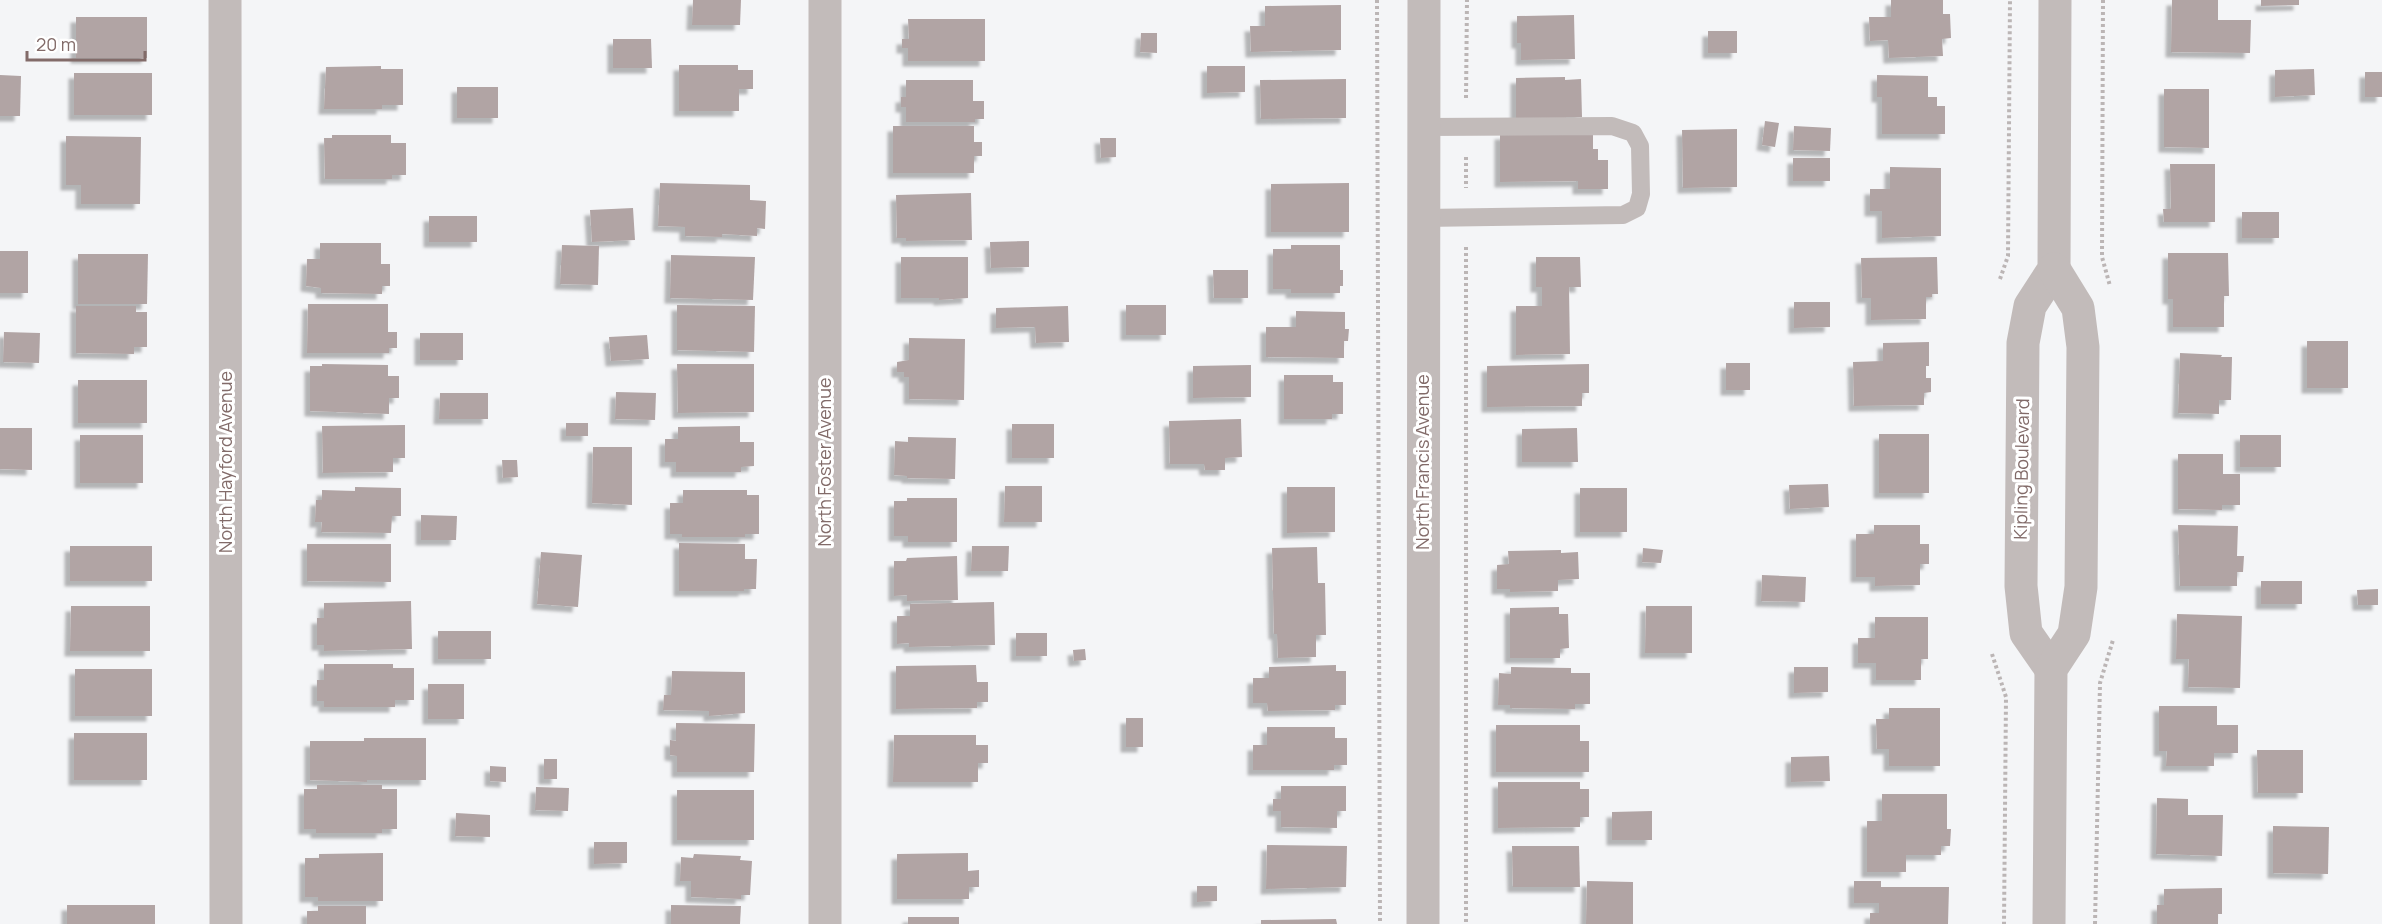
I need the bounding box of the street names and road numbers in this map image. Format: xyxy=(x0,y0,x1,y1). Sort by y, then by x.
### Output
street label: North Hayford Avenue xyxy=(213,371,237,553)
street label: North Francis Avenue xyxy=(1410,374,1434,550)
street label: North Foster Avenue xyxy=(812,378,836,546)
street label: Kipling Boulevard xyxy=(2008,398,2034,540)

